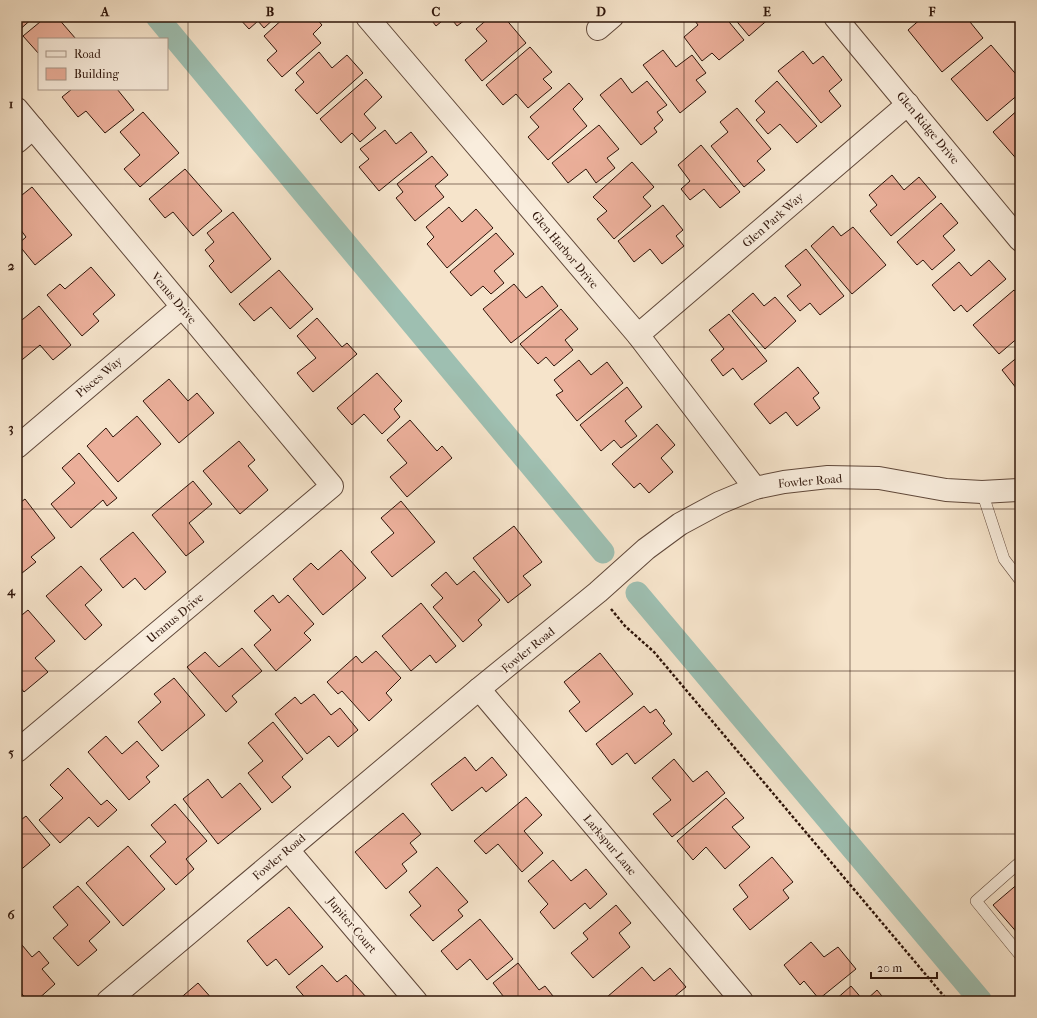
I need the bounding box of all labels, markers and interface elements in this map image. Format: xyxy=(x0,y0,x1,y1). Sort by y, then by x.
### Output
text: A xyxy=(100,4,110,19)
text: B xyxy=(266,4,275,19)
text: C xyxy=(432,4,441,19)
text: D xyxy=(596,4,606,19)
text: E xyxy=(763,4,771,19)
text: F xyxy=(928,4,936,19)
legend xyxy=(38,38,168,90)
text: Road xyxy=(74,47,101,61)
text: Building xyxy=(74,67,119,81)
street label: Glen Ridge Drive xyxy=(894,89,962,167)
text: 1 xyxy=(9,96,14,111)
street label: Glen Park Way xyxy=(740,189,807,250)
street label: Glen Harbor Drive xyxy=(529,208,601,292)
text: 2 xyxy=(8,258,15,273)
street label: Venus Drive xyxy=(148,269,200,327)
street label: Pisces Way xyxy=(73,353,125,400)
text: 3 xyxy=(8,420,14,436)
street label: Fowler Road xyxy=(777,471,843,491)
text: 4 xyxy=(6,583,16,599)
street label: Uranus Drive xyxy=(144,590,206,646)
street label: Fowler Road xyxy=(498,624,558,676)
text: 5 xyxy=(8,745,14,760)
street label: Larkspur Lane xyxy=(581,812,639,878)
street label: Fowler Road xyxy=(250,831,309,883)
street label: Jupiter Court xyxy=(324,893,380,957)
text: 6 xyxy=(7,907,15,922)
scale bar xyxy=(871,954,937,980)
text: 20 m xyxy=(877,961,902,975)

